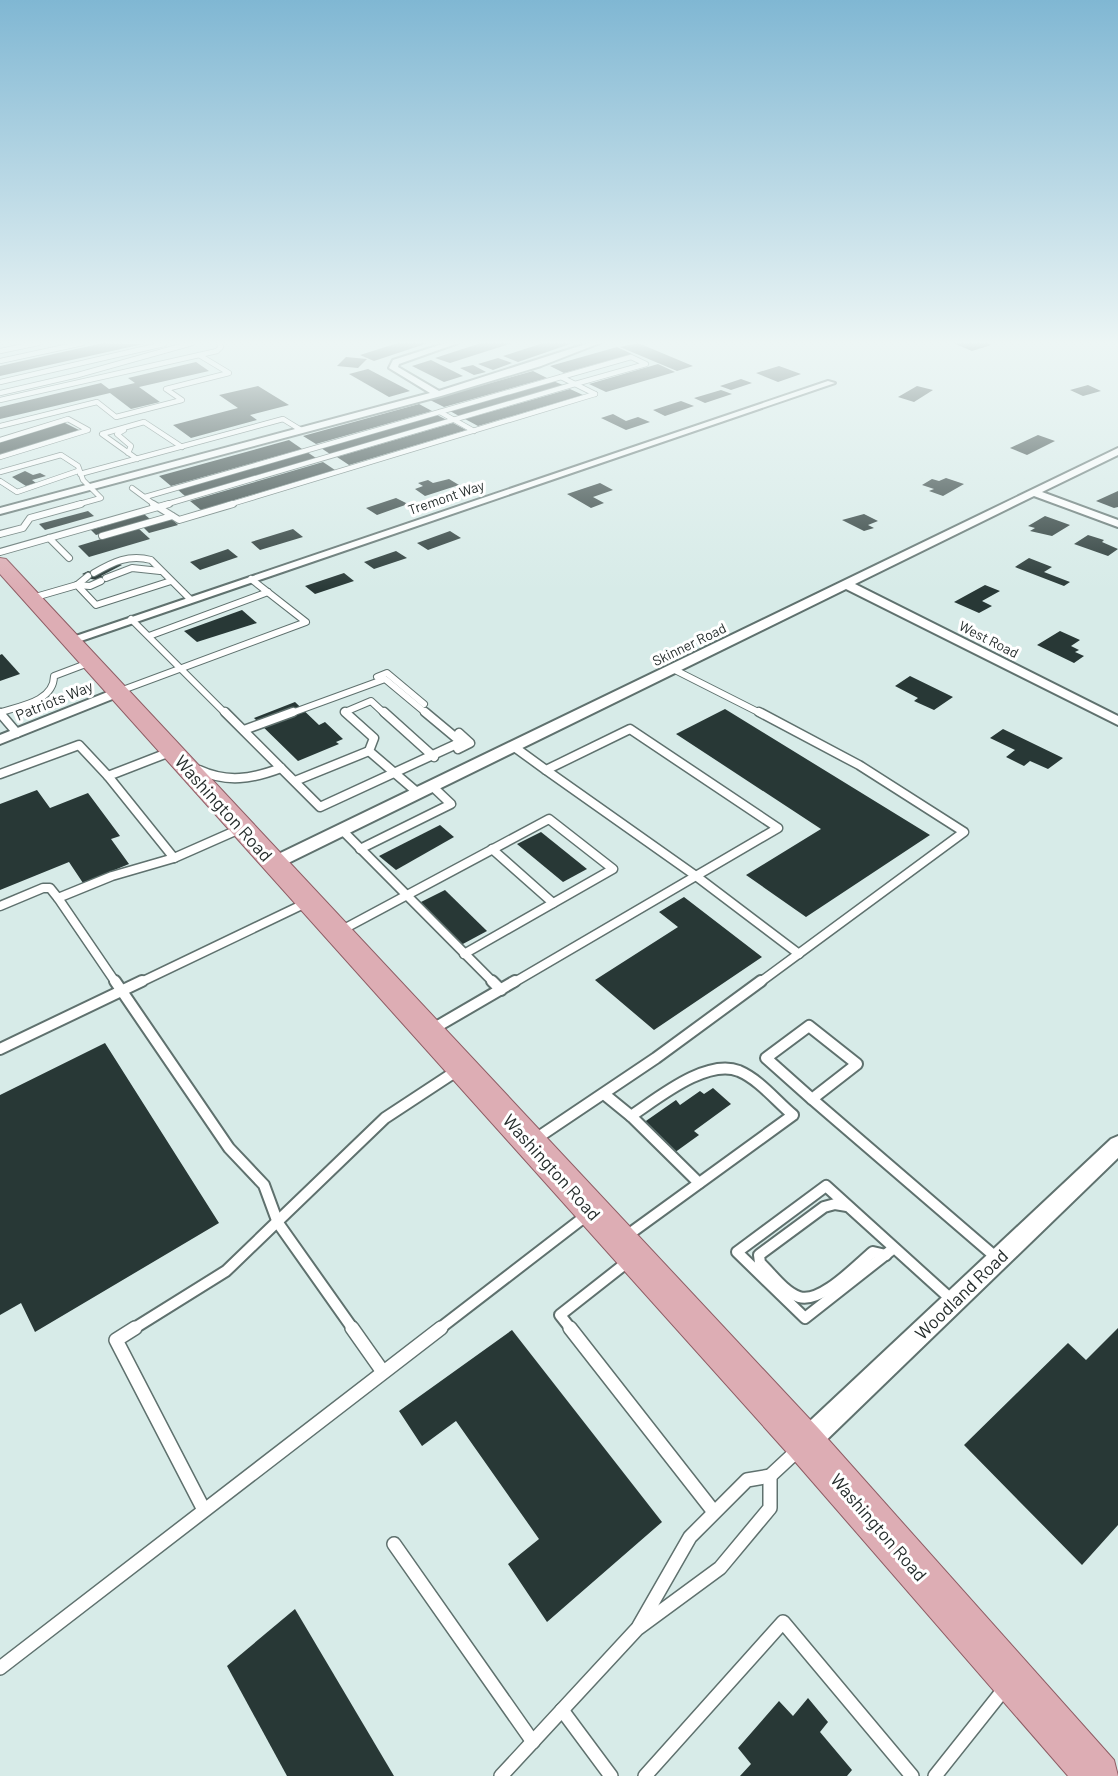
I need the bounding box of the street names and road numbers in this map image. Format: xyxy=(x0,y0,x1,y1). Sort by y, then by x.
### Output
street label: Tremont Way xyxy=(406,476,487,518)
street label: West Road xyxy=(956,617,1022,661)
street label: Skinner Road xyxy=(649,619,729,669)
street label: Patriots Way xyxy=(13,676,95,724)
street label: Washington Road xyxy=(170,750,278,866)
street label: Washington Road xyxy=(498,1109,606,1225)
street label: Woodland Road xyxy=(910,1244,1012,1344)
street label: Washington Road xyxy=(826,1469,932,1585)

